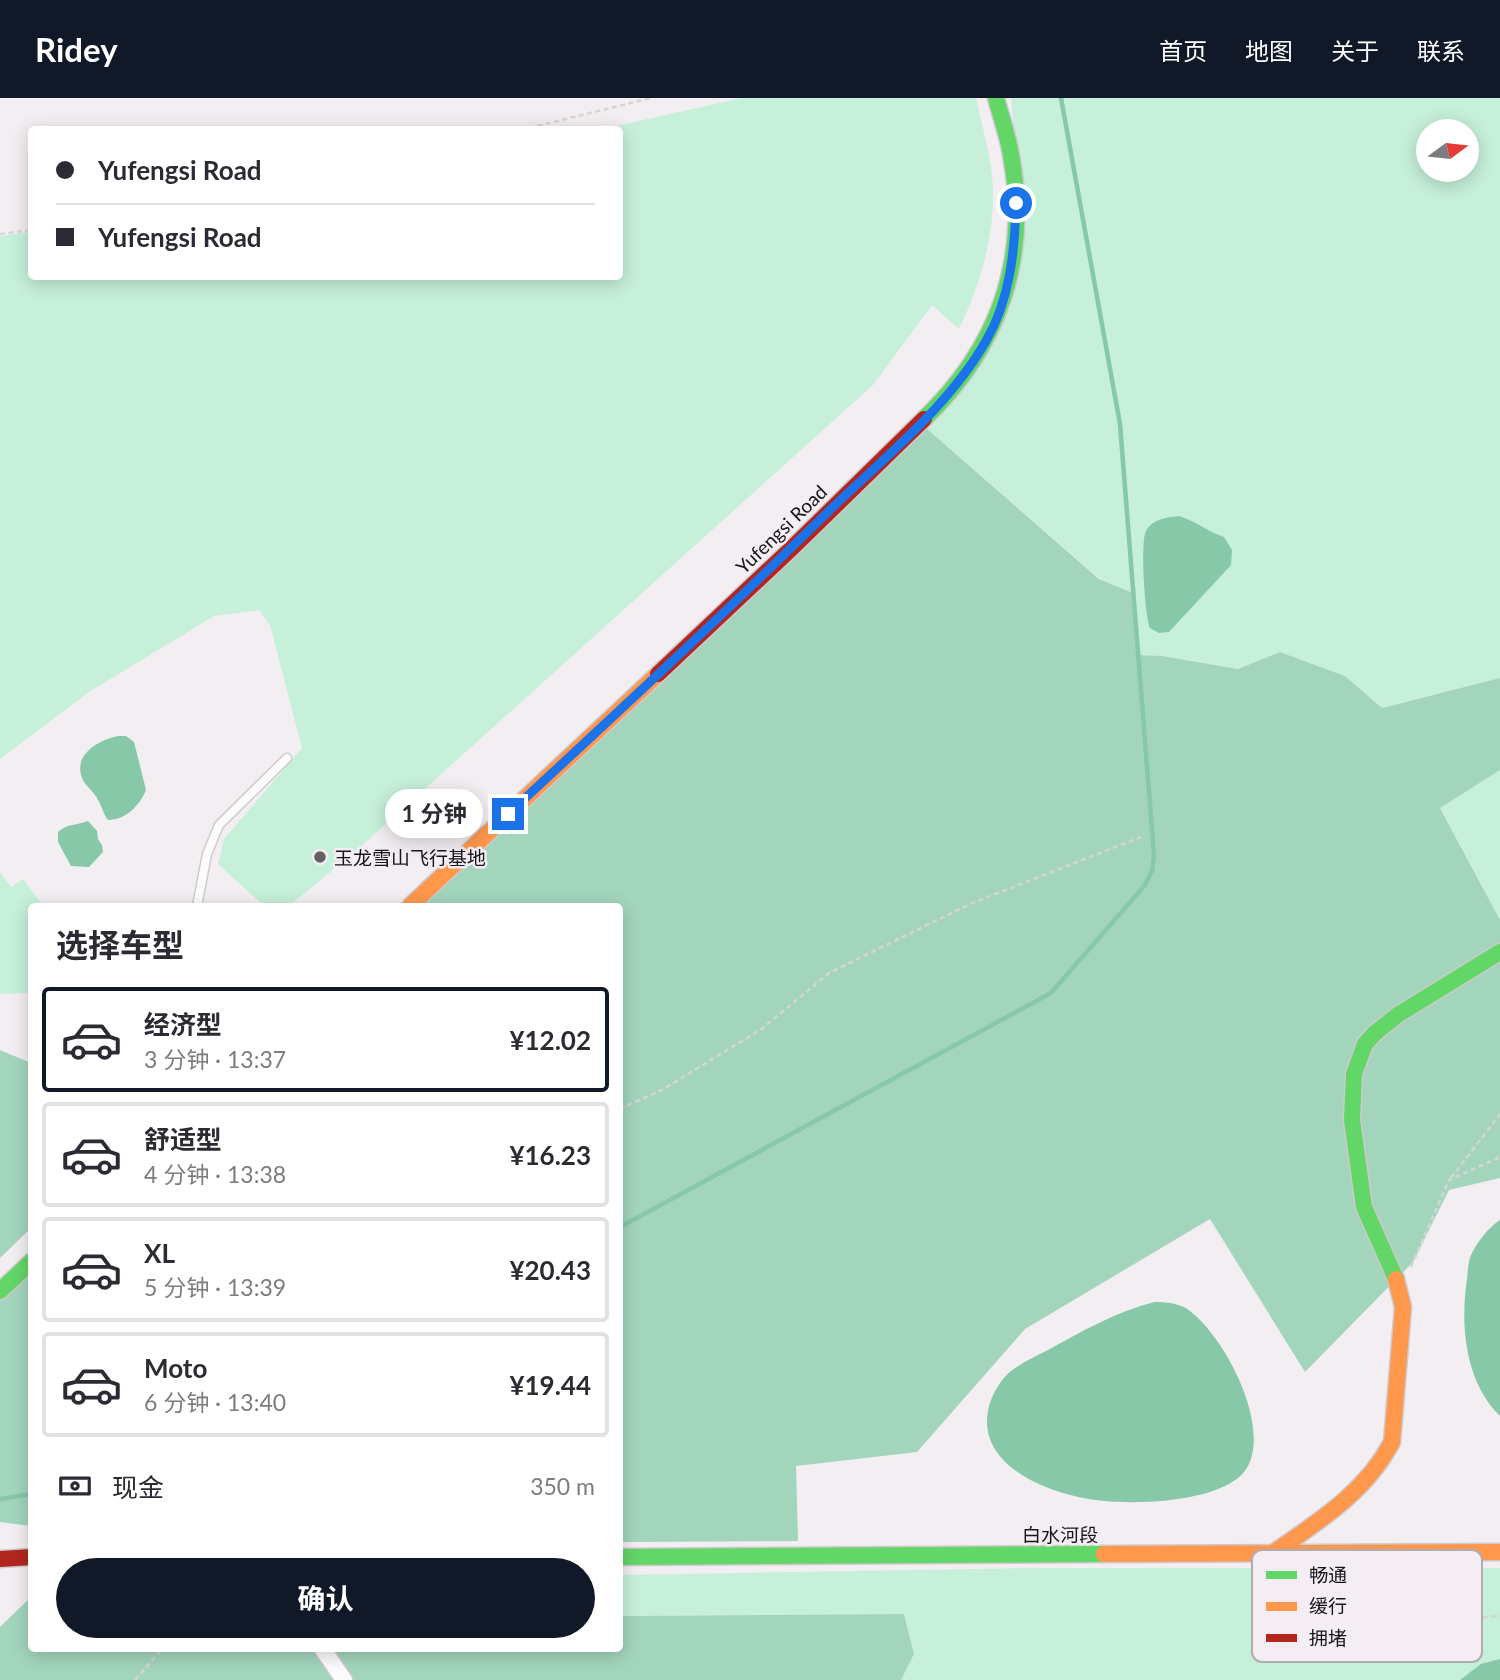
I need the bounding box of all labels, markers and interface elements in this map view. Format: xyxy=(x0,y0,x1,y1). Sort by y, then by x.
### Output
text: Ridey xyxy=(35,29,118,69)
text: 首页 xyxy=(1159,36,1207,65)
text: 地图 xyxy=(1245,36,1293,65)
text: 关于 xyxy=(1331,36,1379,65)
text: 联系 xyxy=(1417,36,1465,65)
north arrow xyxy=(1416,119,1479,182)
map controls xyxy=(1416,119,1479,182)
text: Yufengsi Road xyxy=(98,154,262,186)
route start xyxy=(1000,187,1032,219)
text: Yufengsi Road xyxy=(98,221,262,253)
street label: Yufengsi Road xyxy=(731,480,831,578)
callout: 1 分钟 xyxy=(386,790,484,838)
route end xyxy=(492,798,524,830)
text: 1 分钟 xyxy=(402,799,466,827)
place label: 玉龙雪山飞行基地 xyxy=(334,846,486,869)
marker: 玉龙雪山飞行基地 xyxy=(312,849,328,865)
text: 选择车型 xyxy=(56,925,184,964)
icon: car xyxy=(60,1008,123,1071)
text: 经济型 xyxy=(144,1008,222,1040)
text: ¥12.02 xyxy=(509,1024,591,1056)
text: 3 分钟 · 13:37 xyxy=(144,1045,286,1073)
icon: car xyxy=(60,1123,123,1186)
text: 舒适型 xyxy=(144,1123,222,1155)
text: ¥16.23 xyxy=(509,1139,591,1171)
text: 4 分钟 · 13:38 xyxy=(144,1160,286,1188)
text: XL xyxy=(144,1237,175,1269)
icon: car xyxy=(60,1238,123,1301)
text: ¥20.43 xyxy=(509,1254,591,1286)
text: 5 分钟 · 13:39 xyxy=(144,1273,286,1301)
text: Moto xyxy=(144,1352,207,1384)
icon: car xyxy=(60,1353,123,1416)
text: ¥19.44 xyxy=(509,1369,591,1401)
text: 6 分钟 · 13:40 xyxy=(144,1388,286,1416)
icon: cash xyxy=(56,1467,94,1505)
text: 现金 xyxy=(112,1471,164,1503)
text: 350 m xyxy=(530,1472,595,1500)
street label: 白水河段 xyxy=(1022,1523,1098,1546)
legend xyxy=(1252,1550,1482,1662)
button: 确认 xyxy=(56,1558,595,1638)
text: 畅通 xyxy=(1309,1563,1347,1586)
text: 缓行 xyxy=(1309,1594,1347,1617)
text: 拥堵 xyxy=(1309,1626,1347,1649)

